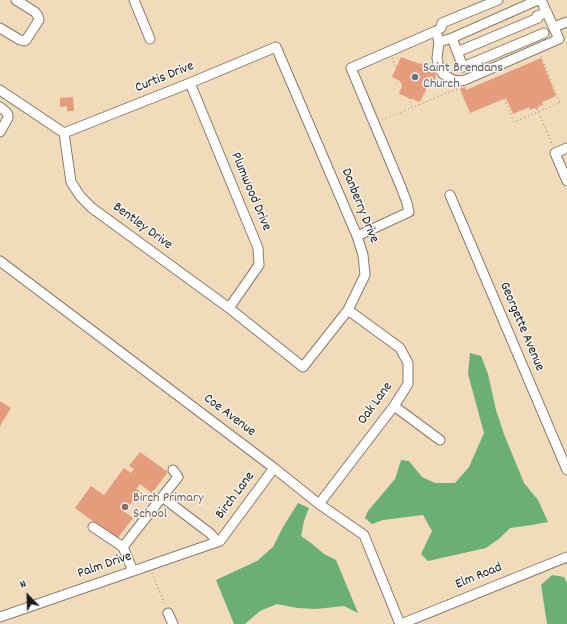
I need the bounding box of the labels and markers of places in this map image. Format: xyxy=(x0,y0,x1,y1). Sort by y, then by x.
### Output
place label: Saint Brendans Church xyxy=(423,61,503,94)
marker: Saint Brendans Church xyxy=(410,72,420,82)
place label: Birch Primary School xyxy=(133,491,204,524)
marker: Birch Primary School xyxy=(120,502,130,512)

